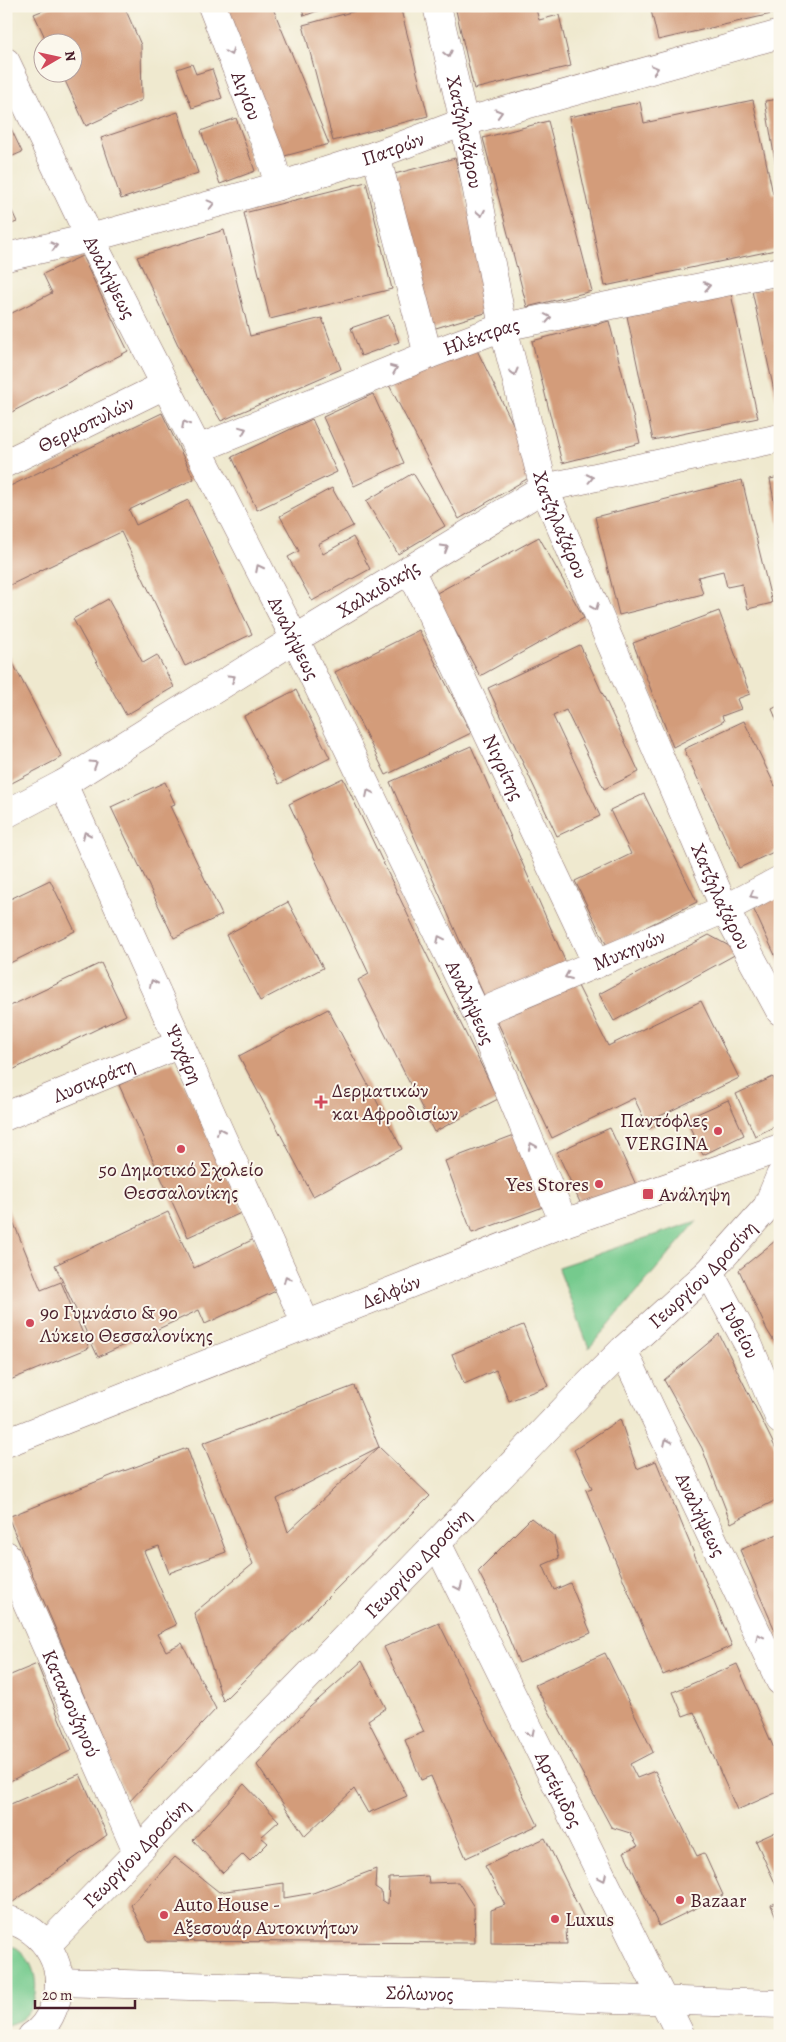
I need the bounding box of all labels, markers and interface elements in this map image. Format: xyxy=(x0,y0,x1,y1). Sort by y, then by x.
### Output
north arrow xyxy=(32,32,82,82)
one-way arrow xyxy=(224,47,234,55)
one-way arrow xyxy=(442,49,453,58)
text: N xyxy=(60,50,81,63)
one-way arrow xyxy=(651,64,659,74)
street label: Αιγίου xyxy=(224,66,268,124)
street label: Χατζηλαζάρου xyxy=(440,73,489,191)
one-way arrow xyxy=(494,108,502,118)
street label: Πατρών xyxy=(358,125,428,173)
one-way arrow xyxy=(206,200,214,210)
one-way arrow xyxy=(476,208,486,217)
street label: Αναλήψεως xyxy=(77,230,142,324)
one-way arrow xyxy=(49,241,58,252)
one-way arrow xyxy=(703,281,711,292)
street label: Ηλέκτρας xyxy=(439,311,522,362)
one-way arrow xyxy=(543,313,552,324)
one-way arrow xyxy=(389,365,398,375)
one-way arrow xyxy=(508,367,519,376)
street label: Θερμοπυλών xyxy=(34,389,139,459)
one-way arrow xyxy=(181,420,191,429)
one-way arrow xyxy=(239,426,247,436)
street label: Χατζηλαζάρου xyxy=(526,468,594,583)
one-way arrow xyxy=(586,473,594,484)
one-way arrow xyxy=(440,544,449,554)
street label: Χαλκιδικής xyxy=(332,554,425,625)
one-way arrow xyxy=(255,564,265,573)
street label: Αναλήψεως xyxy=(261,591,326,684)
one-way arrow xyxy=(589,602,600,611)
one-way arrow xyxy=(227,675,236,685)
street label: Νιγρίτης xyxy=(476,730,531,805)
one-way arrow xyxy=(89,761,98,771)
one-way arrow xyxy=(366,789,376,798)
one-way arrow xyxy=(81,831,92,840)
street label: Χατζηλαζάρου xyxy=(684,839,757,955)
one-way arrow xyxy=(749,888,758,898)
street label: Μυκηνών xyxy=(589,923,670,977)
one-way arrow xyxy=(436,935,446,944)
street label: Αναλήψεως xyxy=(438,955,501,1049)
one-way arrow xyxy=(564,969,573,980)
one-way arrow xyxy=(148,979,159,988)
street label: Ψυχάρη xyxy=(159,1020,209,1088)
street label: Λυσικράτη xyxy=(48,1051,139,1110)
place label: Δερματικών και Αφροδισίων xyxy=(332,1077,458,1127)
marker: Δερματικών και Αφροδισίων xyxy=(314,1095,328,1109)
place label: Παντόφλες VERGINA xyxy=(620,1107,708,1157)
marker: Παντόφλες VERGINA xyxy=(712,1125,724,1137)
one-way arrow xyxy=(215,1127,226,1136)
one-way arrow xyxy=(527,1142,538,1151)
marker: 5ο Δημοτικό Σχολείο Θεσσαλονίκης xyxy=(175,1143,187,1155)
place label: 5ο Δημοτικό Σχολείο Θεσσαλονίκης xyxy=(98,1156,264,1206)
place label: Yes Stores xyxy=(505,1171,589,1198)
marker: Yes Stores xyxy=(593,1178,605,1190)
place label: Ανάληψη xyxy=(658,1181,731,1208)
marker: Ανάληψη xyxy=(641,1187,655,1201)
street label: Γεωργίου Δροσίνη xyxy=(643,1215,763,1335)
street label: Δελφών xyxy=(358,1268,425,1315)
one-way arrow xyxy=(282,1275,293,1284)
street label: Γυθείου xyxy=(714,1297,766,1363)
place label: 9ο Γυμνάσιο & 9ο Λύκειο Θεσσαλονίκης xyxy=(39,1299,213,1349)
marker: 9ο Γυμνάσιο & 9ο Λύκειο Θεσσαλονίκης xyxy=(24,1317,36,1329)
one-way arrow xyxy=(663,1438,673,1447)
street label: Αναλήψεως xyxy=(669,1467,732,1561)
street label: Γεωργίου Δροσίνη xyxy=(358,1503,477,1624)
one-way arrow xyxy=(453,1582,463,1591)
one-way arrow xyxy=(755,1633,765,1642)
street label: Κατακουζηνού xyxy=(35,1645,107,1762)
one-way arrow xyxy=(525,1728,535,1737)
street label: Αρτέμιδος xyxy=(528,1746,589,1832)
street label: Γεωργίου Δροσίνη xyxy=(77,1793,196,1914)
one-way arrow xyxy=(597,1873,607,1882)
place label: Bazaar xyxy=(690,1887,747,1914)
place label: Auto House - Αξεσουάρ Αυτοκινήτων xyxy=(173,1891,359,1941)
marker: Bazaar xyxy=(674,1894,686,1906)
place label: Luxus xyxy=(565,1906,614,1933)
marker: Auto House - Αξεσουάρ Αυτοκινήτων xyxy=(158,1909,170,1921)
marker: Luxus xyxy=(549,1913,561,1925)
scale bar xyxy=(35,1977,135,2009)
street label: Σόλωνος xyxy=(385,1979,454,2008)
text: 20 m xyxy=(42,1985,73,2005)

